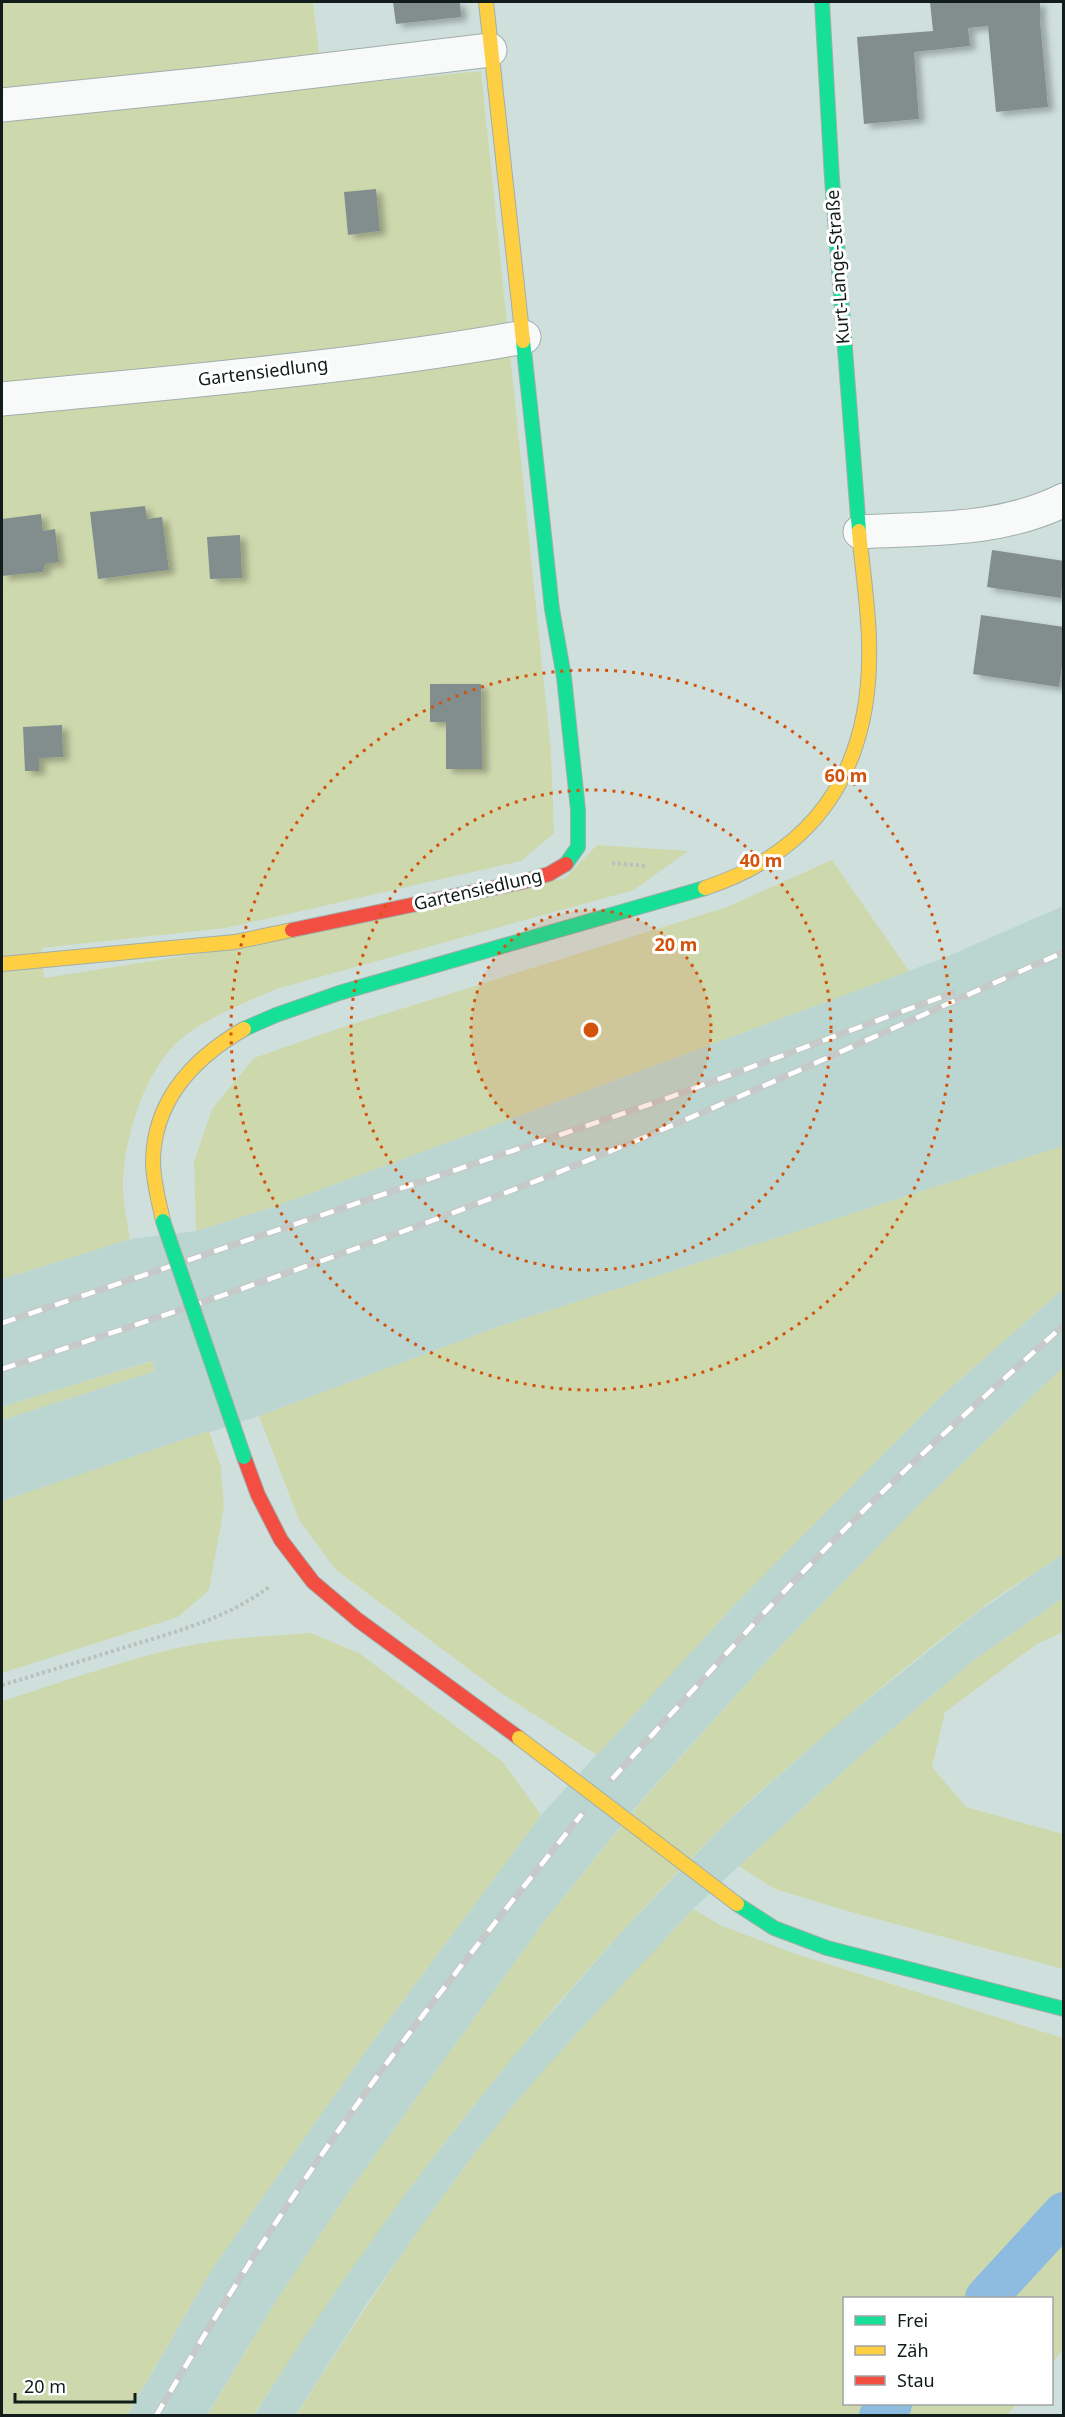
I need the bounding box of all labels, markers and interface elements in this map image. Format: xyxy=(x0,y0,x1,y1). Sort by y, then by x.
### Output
street label: Kurt-Lange-Straße xyxy=(820,189,854,345)
street label: Gartensiedlung xyxy=(196,351,329,391)
text: 60 m xyxy=(825,763,867,787)
text: 40 m xyxy=(740,848,782,872)
street label: Gartensiedlung xyxy=(411,863,544,915)
text: 20 m xyxy=(655,932,697,956)
centre of rings xyxy=(581,1020,601,1040)
legend xyxy=(843,2297,1053,2405)
text: Frei xyxy=(897,2308,928,2332)
text: Zäh xyxy=(897,2338,929,2362)
scale bar xyxy=(15,2366,135,2404)
text: Stau xyxy=(897,2368,935,2392)
text: 20 m xyxy=(24,2374,66,2398)

